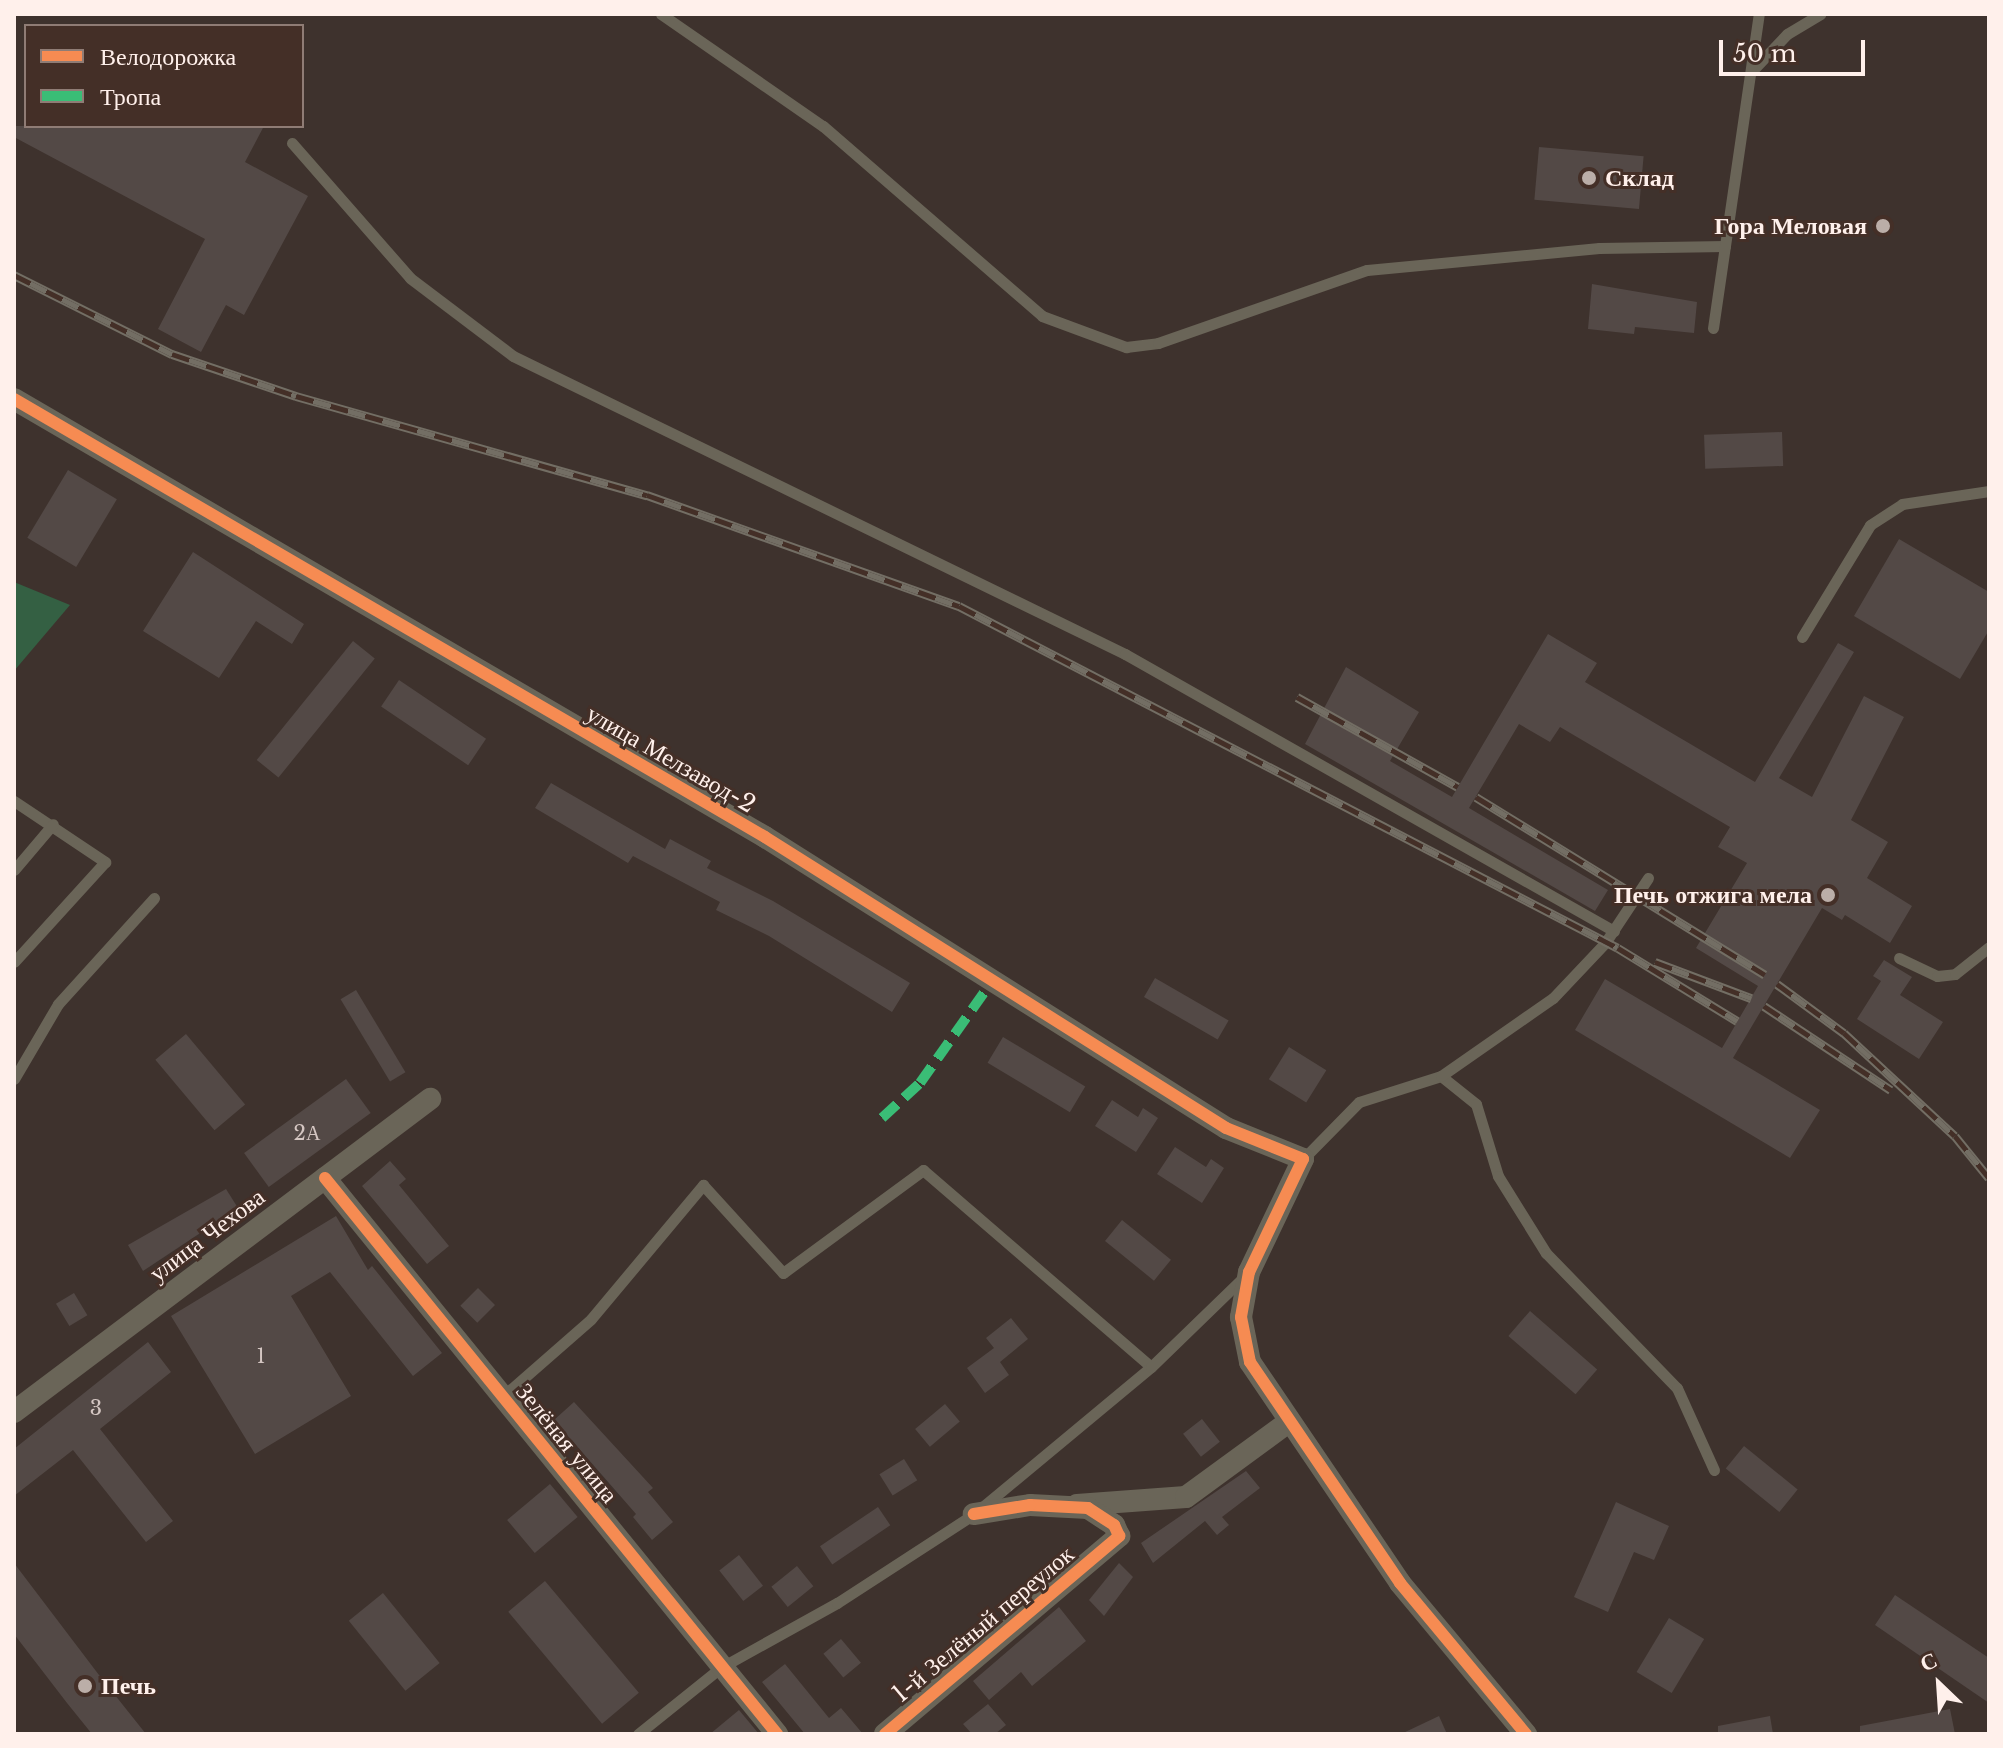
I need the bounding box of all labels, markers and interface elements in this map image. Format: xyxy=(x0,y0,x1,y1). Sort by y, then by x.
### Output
legend xyxy=(24,24,304,128)
scale bar xyxy=(1723,24,1869,74)
text: 50 m xyxy=(1733,39,1796,68)
text: Велодорожка xyxy=(100,42,236,71)
text: Тропа xyxy=(100,82,161,111)
place label: Склад xyxy=(1605,164,1674,192)
marker: Склад xyxy=(1580,169,1598,187)
place label: Гора Меловая xyxy=(1714,212,1867,240)
marker: Гора Меловая xyxy=(1874,217,1892,235)
street label: улица Мелзавод-2 xyxy=(581,699,761,819)
place label: Печь отжига мела xyxy=(1614,881,1812,909)
marker: Печь отжига мела xyxy=(1819,886,1837,904)
house number: 2А xyxy=(294,1121,320,1145)
street label: улица Чехова xyxy=(144,1182,270,1288)
house number: 1 xyxy=(257,1344,265,1368)
street label: Зелёная улица xyxy=(510,1377,624,1509)
house number: 3 xyxy=(90,1396,102,1420)
street label: 1-й Зелёный переулок xyxy=(887,1540,1079,1708)
north arrow xyxy=(1899,1644,1979,1724)
text: С xyxy=(1916,1646,1942,1677)
place label: Печь xyxy=(101,1672,156,1700)
marker: Печь xyxy=(76,1677,94,1695)

